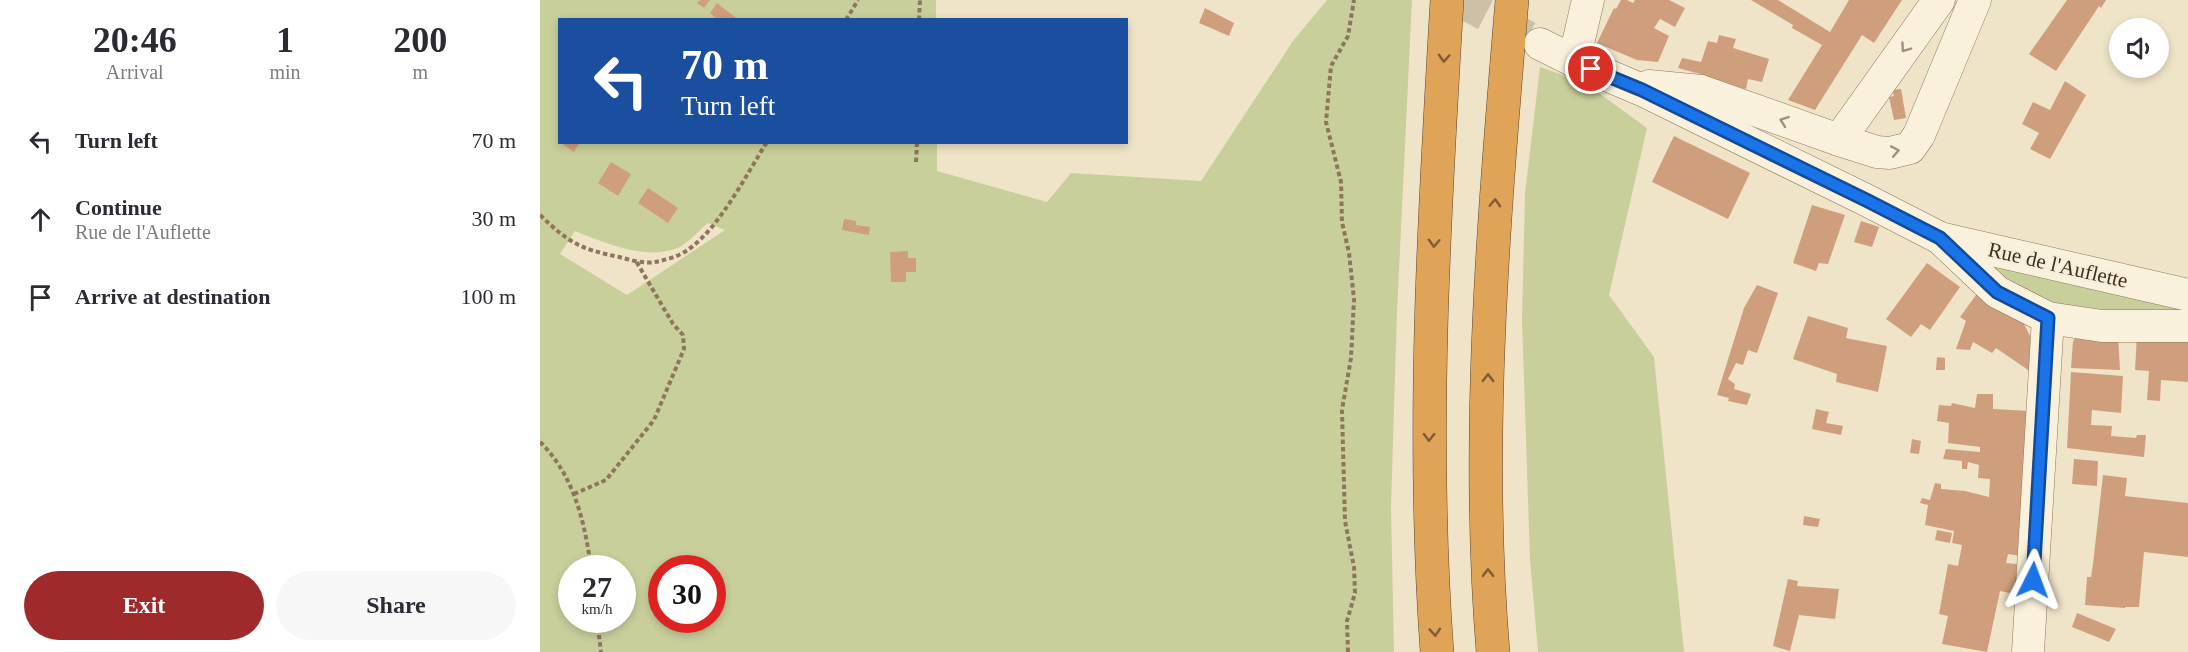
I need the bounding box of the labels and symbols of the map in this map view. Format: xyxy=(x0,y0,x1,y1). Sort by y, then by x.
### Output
one-way arrow xyxy=(1901,41,1912,52)
pin xyxy=(1565,43,1616,94)
one-way arrow xyxy=(1437,54,1450,63)
one-way arrow xyxy=(1779,115,1790,128)
one-way arrow xyxy=(1890,145,1900,158)
one-way arrow xyxy=(1489,198,1502,207)
street label: Rue de l'Auflette xyxy=(1986,237,2130,293)
one-way arrow xyxy=(1428,238,1441,247)
one-way arrow xyxy=(1481,373,1494,382)
one-way arrow xyxy=(1423,433,1436,442)
position arrow xyxy=(2001,548,2065,612)
speed limit sign: 30 xyxy=(648,555,726,633)
one-way arrow xyxy=(1482,568,1494,577)
one-way arrow xyxy=(1429,628,1442,637)

